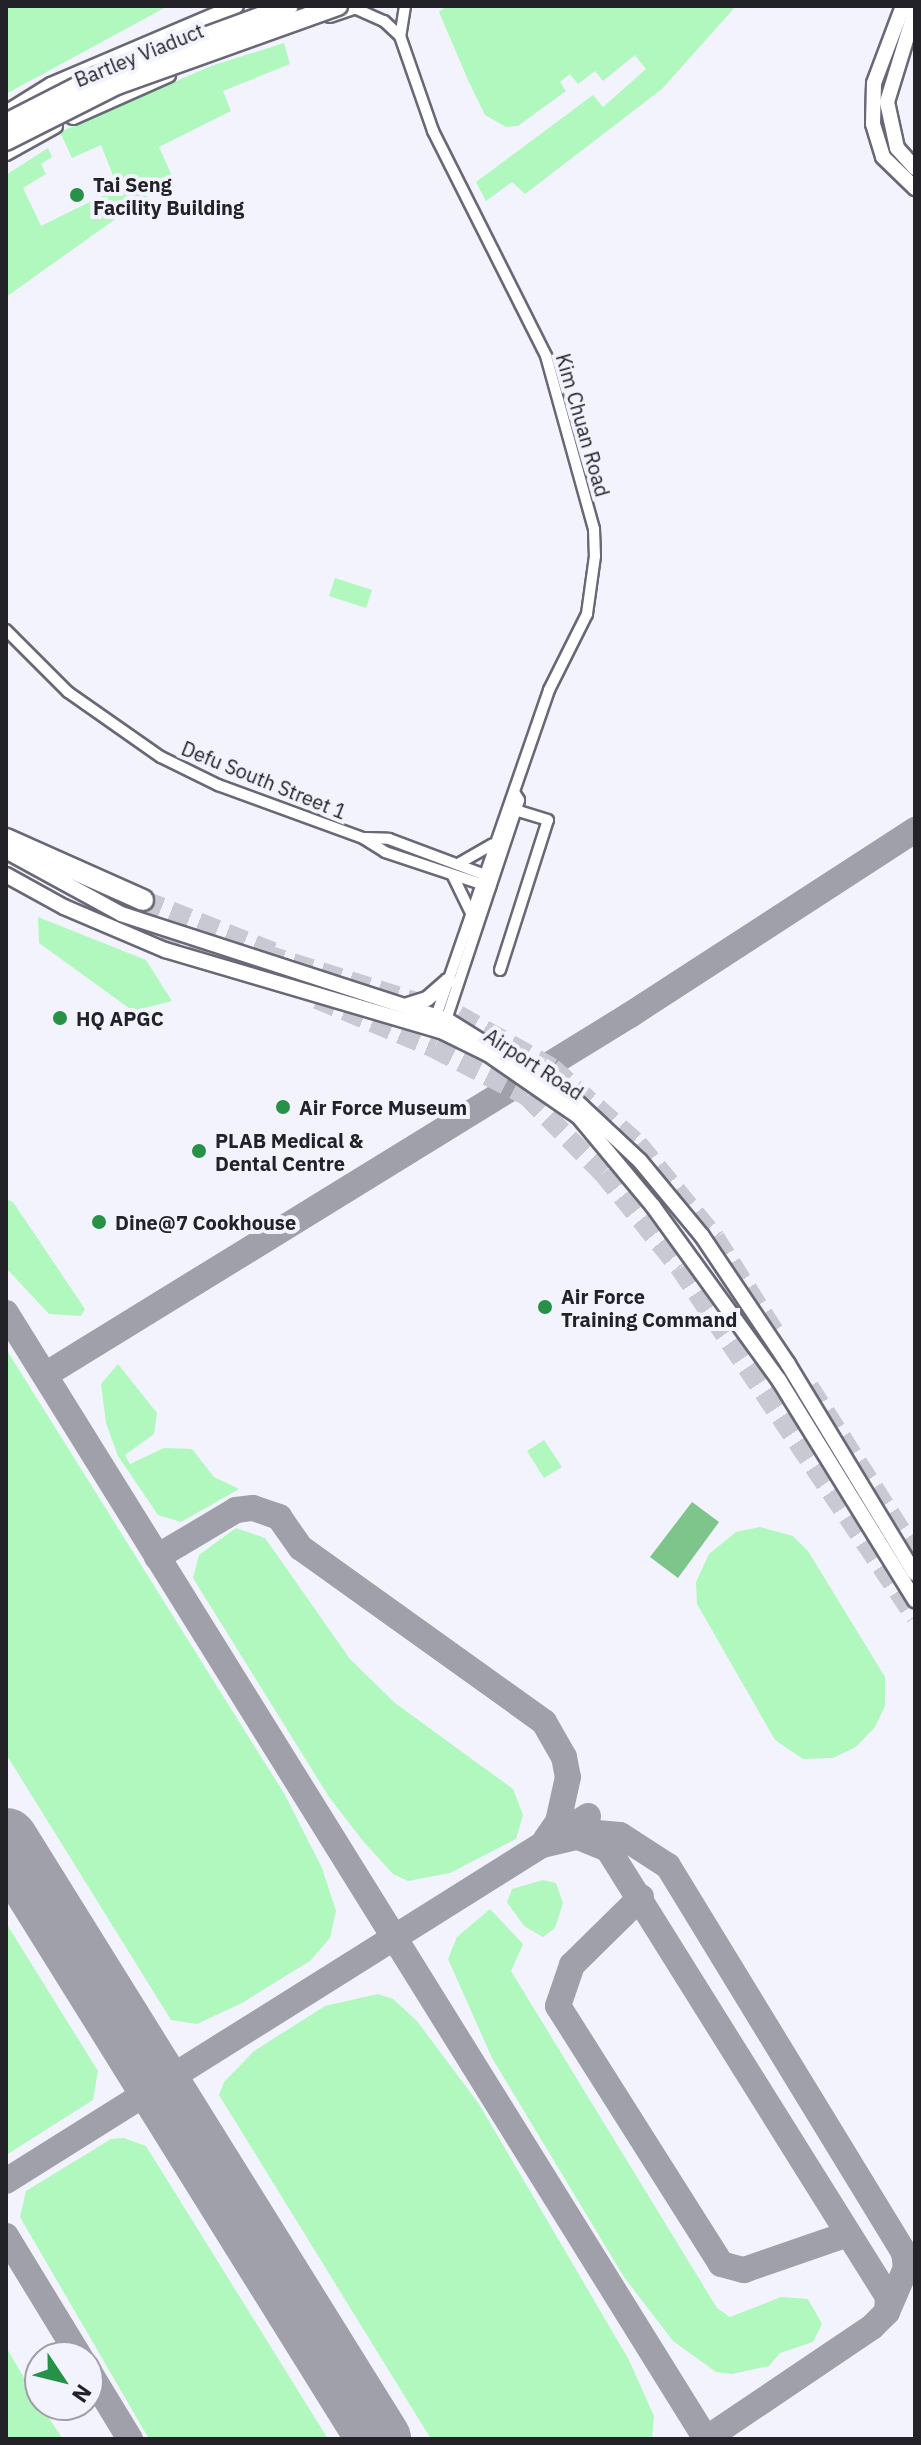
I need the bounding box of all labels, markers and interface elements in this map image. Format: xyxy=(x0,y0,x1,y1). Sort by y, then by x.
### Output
street label: Bartley Viaduct xyxy=(71,18,207,92)
place label: Tai Seng Facility Building xyxy=(93,172,244,219)
marker: Tai Seng Facility Building xyxy=(68,186,86,204)
street label: Kim Chuan Road xyxy=(551,351,615,499)
street label: Defu South Street 1 xyxy=(178,736,350,824)
place label: HQ APGC xyxy=(76,1006,164,1030)
marker: HQ APGC xyxy=(51,1009,69,1027)
street label: Airport Road xyxy=(480,1023,588,1105)
place label: Air Force Museum xyxy=(299,1095,467,1119)
marker: Air Force Museum xyxy=(274,1098,292,1116)
place label: PLAB Medical & Dental Centre xyxy=(215,1128,363,1175)
marker: PLAB Medical & Dental Centre xyxy=(190,1142,208,1160)
place label: Dine@7 Cookhouse xyxy=(115,1210,296,1234)
marker: Dine@7 Cookhouse xyxy=(90,1213,108,1231)
place label: Air Force Training Command xyxy=(561,1284,738,1331)
marker: Air Force Training Command xyxy=(536,1298,554,1316)
north arrow xyxy=(24,2341,104,2421)
text: N xyxy=(66,2379,99,2409)

